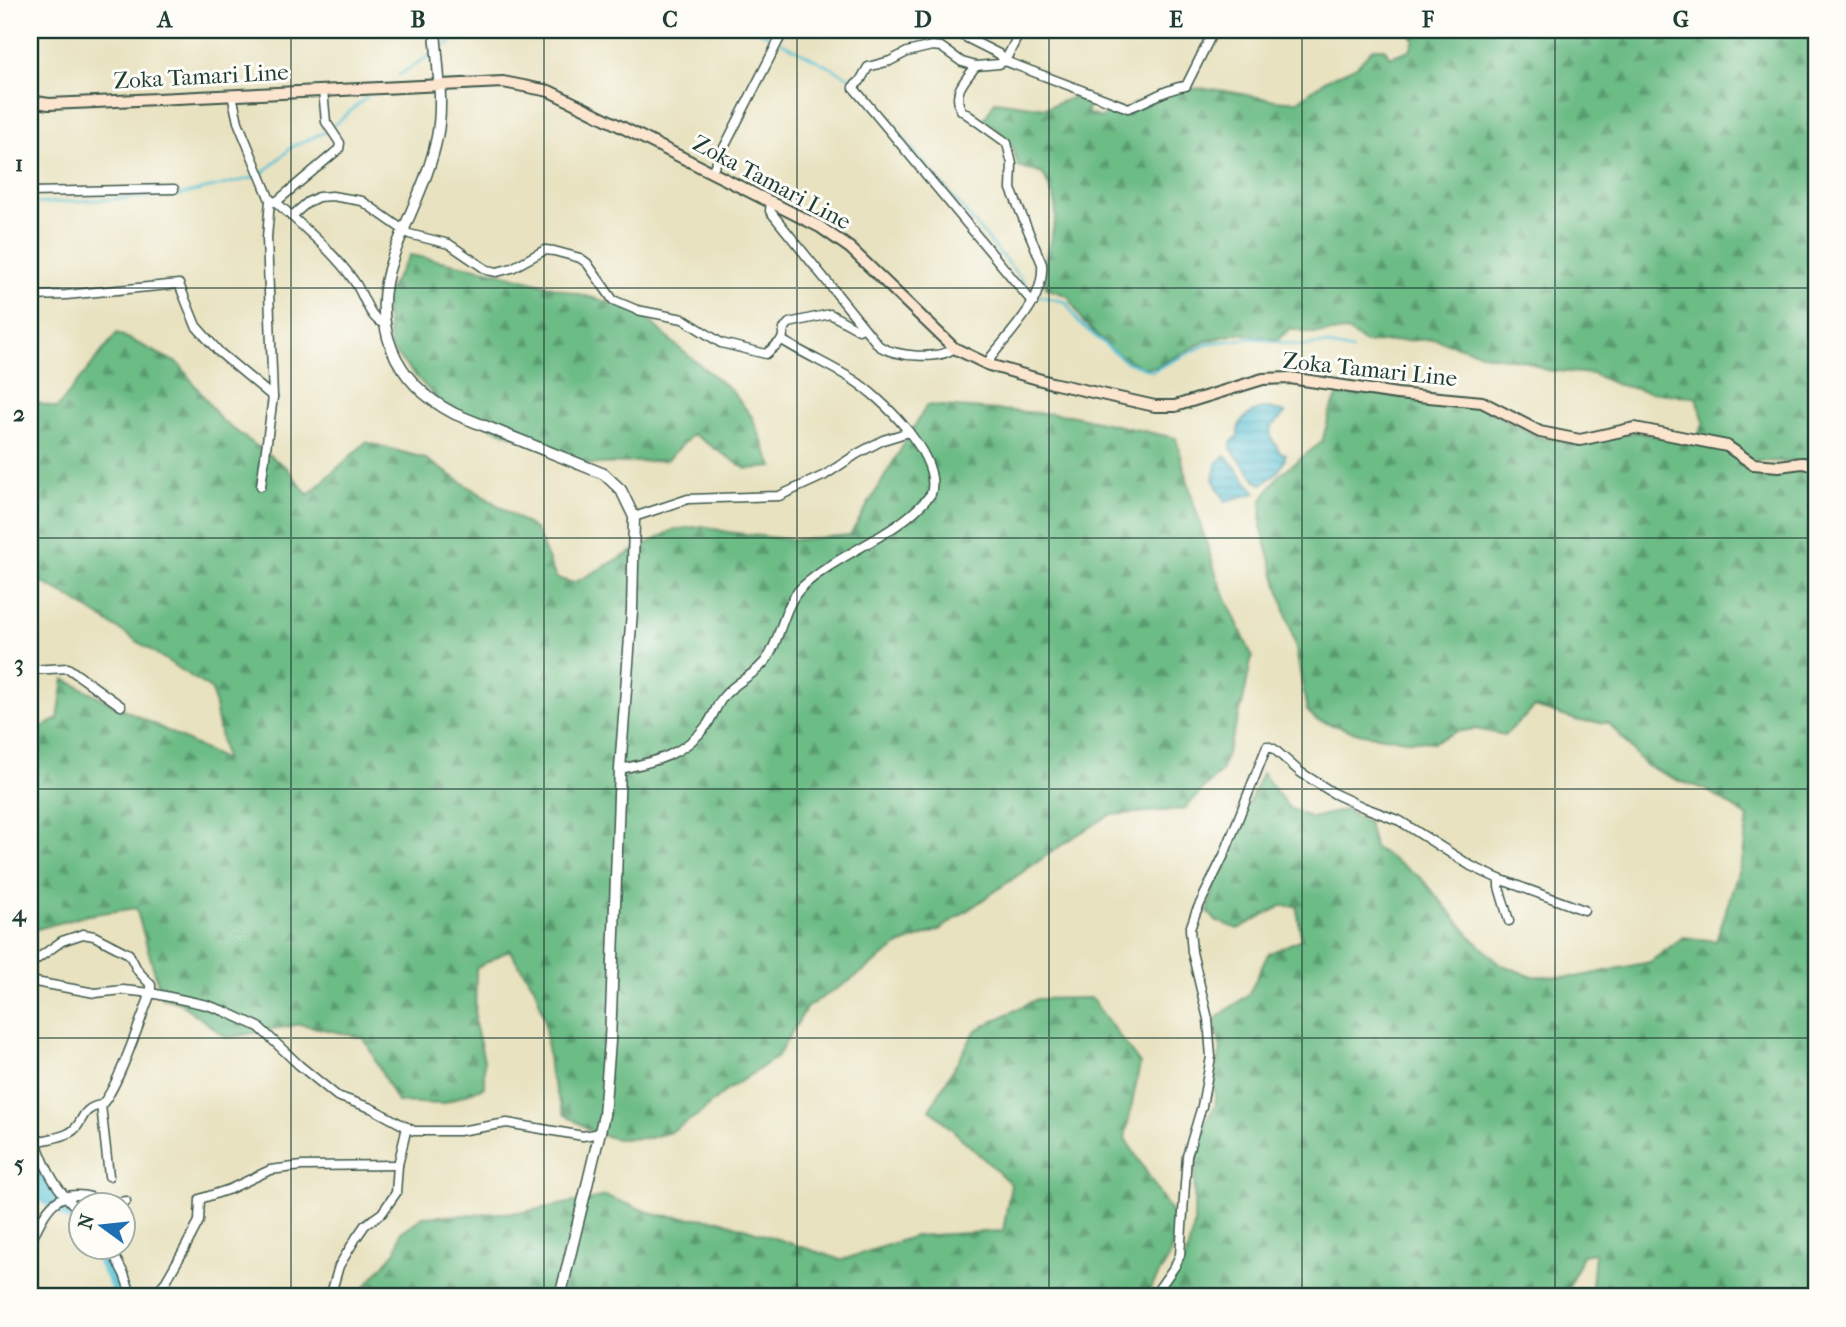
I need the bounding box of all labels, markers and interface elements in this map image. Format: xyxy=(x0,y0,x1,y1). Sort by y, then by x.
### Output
text: A xyxy=(156,6,174,33)
text: B xyxy=(411,6,426,33)
text: C xyxy=(662,6,678,33)
text: D xyxy=(914,6,932,33)
text: E xyxy=(1169,6,1183,33)
text: F xyxy=(1421,6,1435,33)
text: G xyxy=(1673,6,1689,33)
street label: Zoka Tamari Line xyxy=(113,58,289,95)
street label: Zoka Tamari Line xyxy=(688,129,855,235)
text: 1 xyxy=(15,150,23,177)
street label: Zoka Tamari Line xyxy=(1281,347,1458,392)
text: 2 xyxy=(13,400,25,427)
text: 3 xyxy=(14,650,24,677)
text: 4 xyxy=(11,900,27,927)
text: 5 xyxy=(14,1150,24,1177)
north arrow xyxy=(66,1190,136,1260)
text: N xyxy=(74,1211,99,1232)

